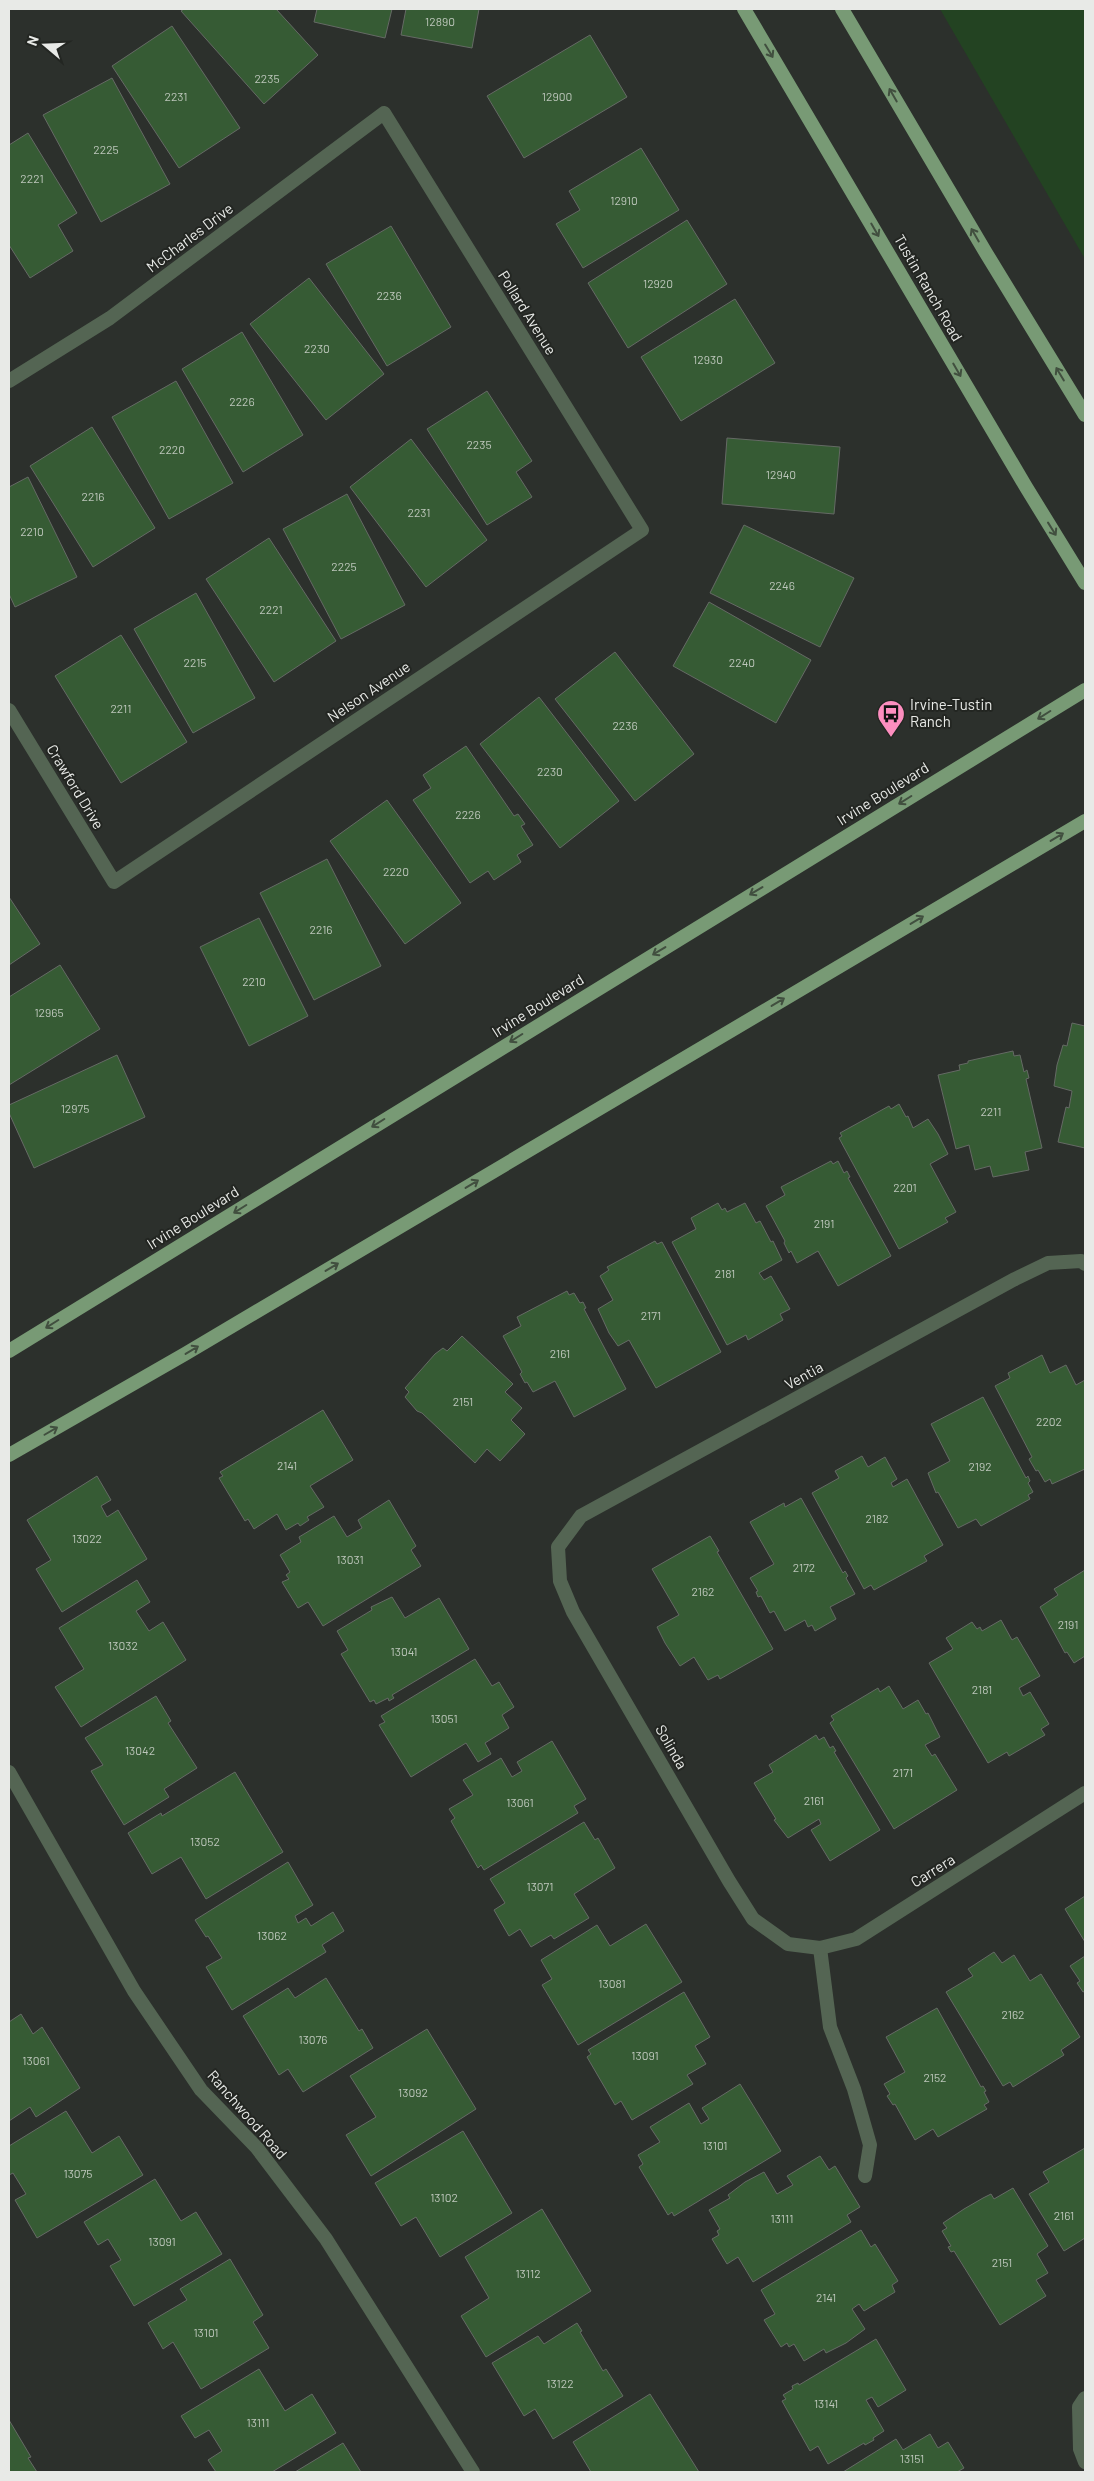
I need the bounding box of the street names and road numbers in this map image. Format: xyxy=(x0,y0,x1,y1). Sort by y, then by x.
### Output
street label: McCharles Drive xyxy=(143,199,236,276)
street label: Tustin Ranch Road xyxy=(891,231,967,344)
street label: Pollard Avenue xyxy=(495,267,561,358)
street label: Nelson Avenue xyxy=(324,657,413,725)
street label: Crawford Drive xyxy=(43,741,108,832)
street label: Irvine Boulevard xyxy=(833,758,932,829)
street label: Irvine Boulevard xyxy=(488,970,587,1041)
street label: Irvine Boulevard xyxy=(143,1182,242,1253)
street label: Ventia xyxy=(781,1357,826,1393)
street label: Solinda xyxy=(652,1721,692,1772)
street label: Carrera xyxy=(907,1850,958,1891)
street label: Ranchwood Road xyxy=(204,2066,291,2162)

